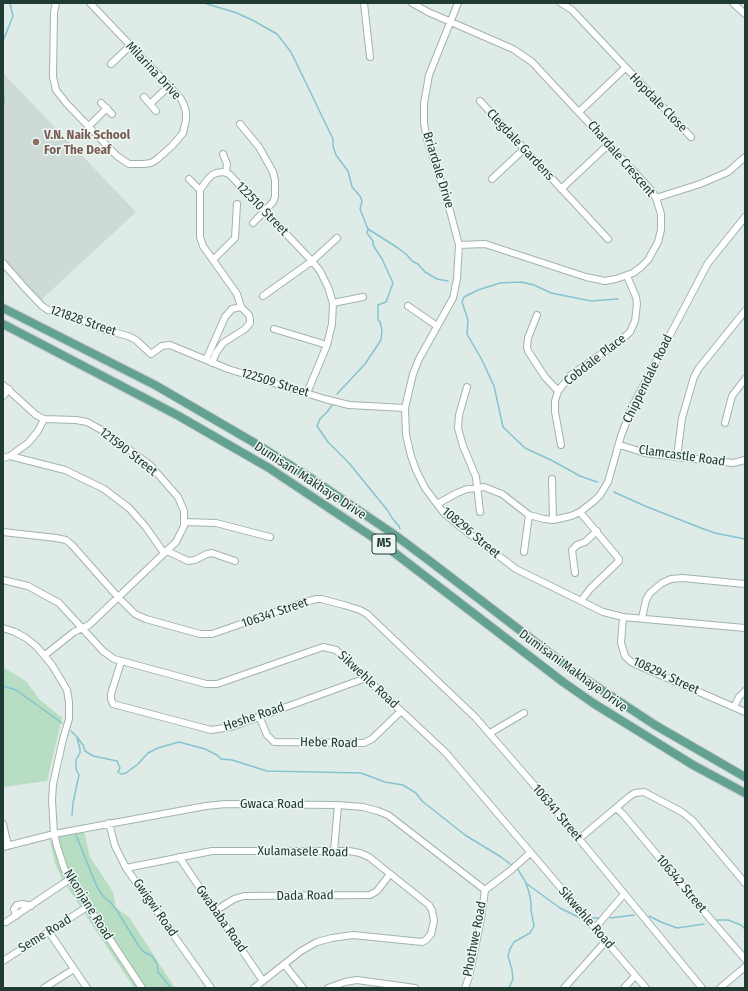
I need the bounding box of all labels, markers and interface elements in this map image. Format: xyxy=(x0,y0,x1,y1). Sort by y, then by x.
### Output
street label: Milarina Drive xyxy=(122,39,184,103)
street label: Hopdale Close xyxy=(626,70,690,136)
street label: Clegdale Gardens xyxy=(483,106,557,184)
street label: Chardale Crescent xyxy=(584,118,658,200)
place label: V.N. Naik School For The Deaf xyxy=(44,127,130,158)
street label: Briardale Drive xyxy=(419,130,457,210)
marker: V.N. Naik School For The Deaf xyxy=(31,137,41,147)
street label: 122510 Street xyxy=(233,179,291,239)
street label: 121828 Street xyxy=(48,302,118,340)
street label: Cobdale Place xyxy=(561,331,629,389)
street label: Chippendale Road xyxy=(620,332,676,426)
street label: 122509 Street xyxy=(239,365,311,401)
street label: 121590 Street xyxy=(96,424,160,480)
street label: Dumisani Makhaye Drive xyxy=(251,439,369,523)
street label: Clamcastle Road xyxy=(638,442,726,470)
street label: 108296 Street xyxy=(439,504,503,562)
road number: M5 xyxy=(372,534,396,554)
street label: 106341 Street xyxy=(240,594,310,632)
street label: Dumisani Makhaye Drive xyxy=(516,626,630,716)
street label: Sikwehle Road xyxy=(334,648,402,712)
street label: 108294 Street xyxy=(630,654,702,698)
street label: Heshe Road xyxy=(222,699,286,735)
street label: Hebe Road xyxy=(300,735,358,751)
street label: 106341 Street xyxy=(529,781,585,845)
street label: Gwaca Road xyxy=(240,796,304,812)
street label: Xulamasele Road xyxy=(257,843,349,861)
street label: 106342 Street xyxy=(652,852,710,916)
street label: Nkonjane Road xyxy=(60,867,116,943)
street label: Gwigwi Road xyxy=(129,876,181,940)
street label: Gwababa Road xyxy=(192,882,250,956)
street label: Sikwehle Road xyxy=(555,884,617,952)
street label: Dada Road xyxy=(276,888,334,904)
street label: Phothwe Road xyxy=(460,900,490,978)
street label: Seme Road xyxy=(16,912,74,956)

